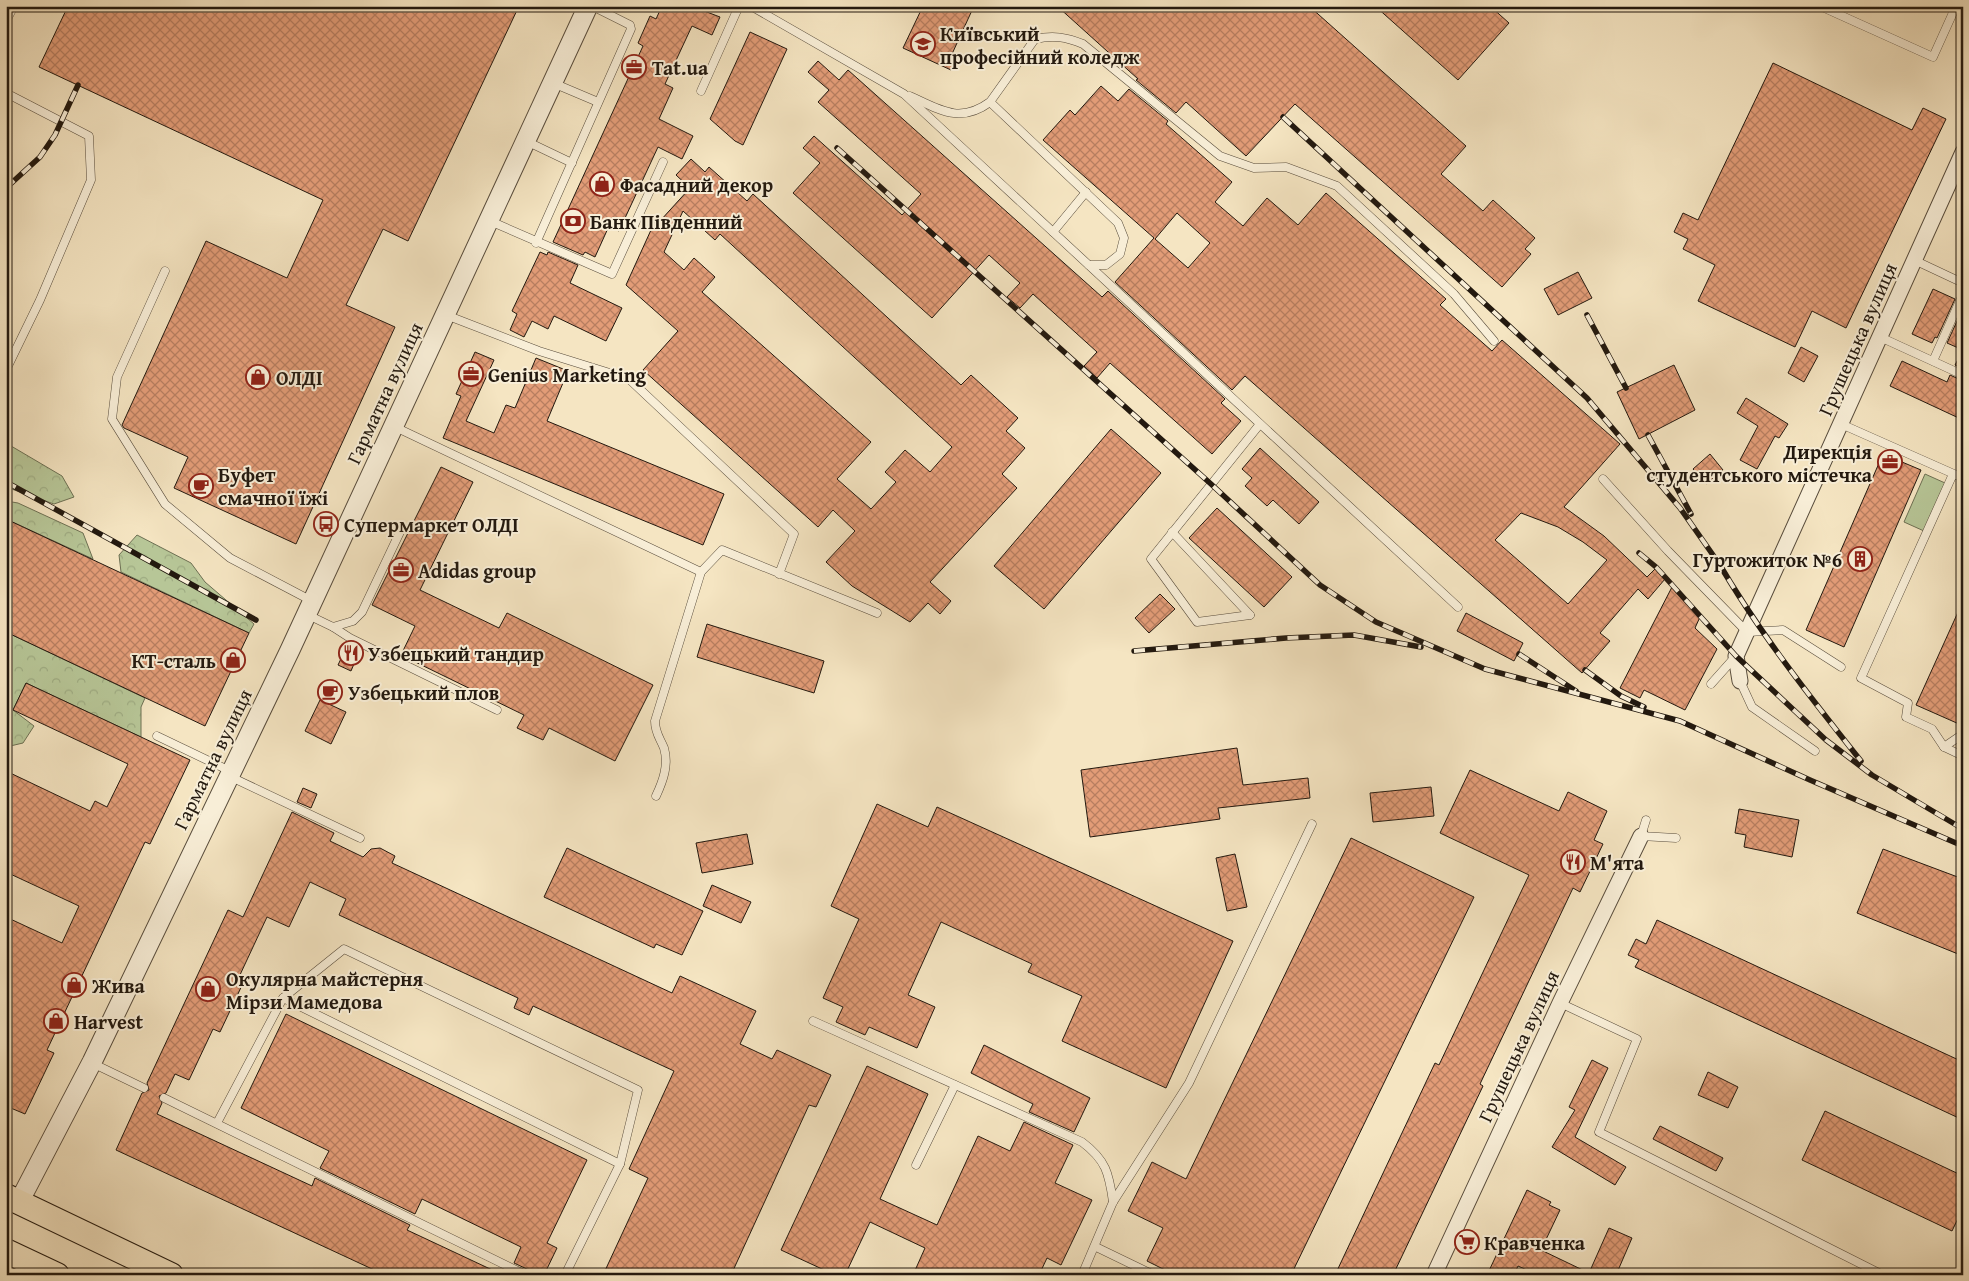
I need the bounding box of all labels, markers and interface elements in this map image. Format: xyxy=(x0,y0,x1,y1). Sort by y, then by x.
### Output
place label: Київський професійний коледж xyxy=(940,19,1139,71)
school or university icon: Київський професійний коледж xyxy=(910,31,936,57)
place label: Tat.ua xyxy=(652,53,709,82)
office icon: Tat.ua xyxy=(621,54,647,80)
place label: Фасадний декор xyxy=(620,170,773,199)
shop icon: Фасадний декор xyxy=(589,171,615,197)
place label: Банк Південний xyxy=(590,207,743,236)
bank icon: Банк Південний xyxy=(560,208,586,234)
street label: Грушецька вулиця xyxy=(1810,258,1904,420)
street label: Гарматна вулиця xyxy=(338,317,430,469)
place label: Genius Marketing xyxy=(488,360,646,389)
office icon: Genius Marketing xyxy=(458,361,484,387)
place label: ОЛДІ xyxy=(276,363,323,392)
shop icon: ОЛДІ xyxy=(245,364,271,390)
place label: Дирекція студентського містечка xyxy=(1646,437,1873,489)
office icon: Дирекція студентського містечка xyxy=(1877,449,1903,475)
place label: Буфет смачної їжі xyxy=(218,460,328,512)
cafe icon: Буфет смачної їжі xyxy=(188,473,214,499)
place label: Супермаркет ОЛДІ xyxy=(344,510,519,539)
bus stop icon: Супермаркет ОЛДІ xyxy=(313,511,339,537)
place label: Гуртожиток №6 xyxy=(1693,545,1842,574)
building icon: Гуртожиток №6 xyxy=(1847,546,1873,572)
place label: Adidas group xyxy=(418,556,536,585)
office icon: Adidas group xyxy=(388,557,414,583)
place label: Узбецький тандир xyxy=(368,639,544,668)
restaurant icon: Узбецький тандир xyxy=(338,640,364,666)
place label: КТ-сталь xyxy=(131,646,216,675)
shop icon: КТ-сталь xyxy=(220,647,246,673)
place label: Узбецький плов xyxy=(348,678,499,707)
cafe icon: Узбецький плов xyxy=(317,679,343,705)
street label: Гарматна вулиця xyxy=(165,684,259,834)
place label: М'ята xyxy=(1590,848,1645,877)
restaurant icon: М'ята xyxy=(1560,849,1586,875)
place label: Окулярна майстерня Мірзи Мамедова xyxy=(226,964,424,1016)
street label: Грушецька вулиця xyxy=(1470,965,1566,1127)
place label: Жива xyxy=(91,971,145,1000)
shop icon: Жива xyxy=(61,972,87,998)
shop icon: Окулярна майстерня Мірзи Мамедова xyxy=(195,976,221,1002)
place label: Harvest xyxy=(74,1007,143,1036)
shop icon: Harvest xyxy=(43,1008,69,1034)
place label: Кравченка xyxy=(1484,1228,1586,1257)
supermarket icon: Кравченка xyxy=(1454,1229,1480,1255)

